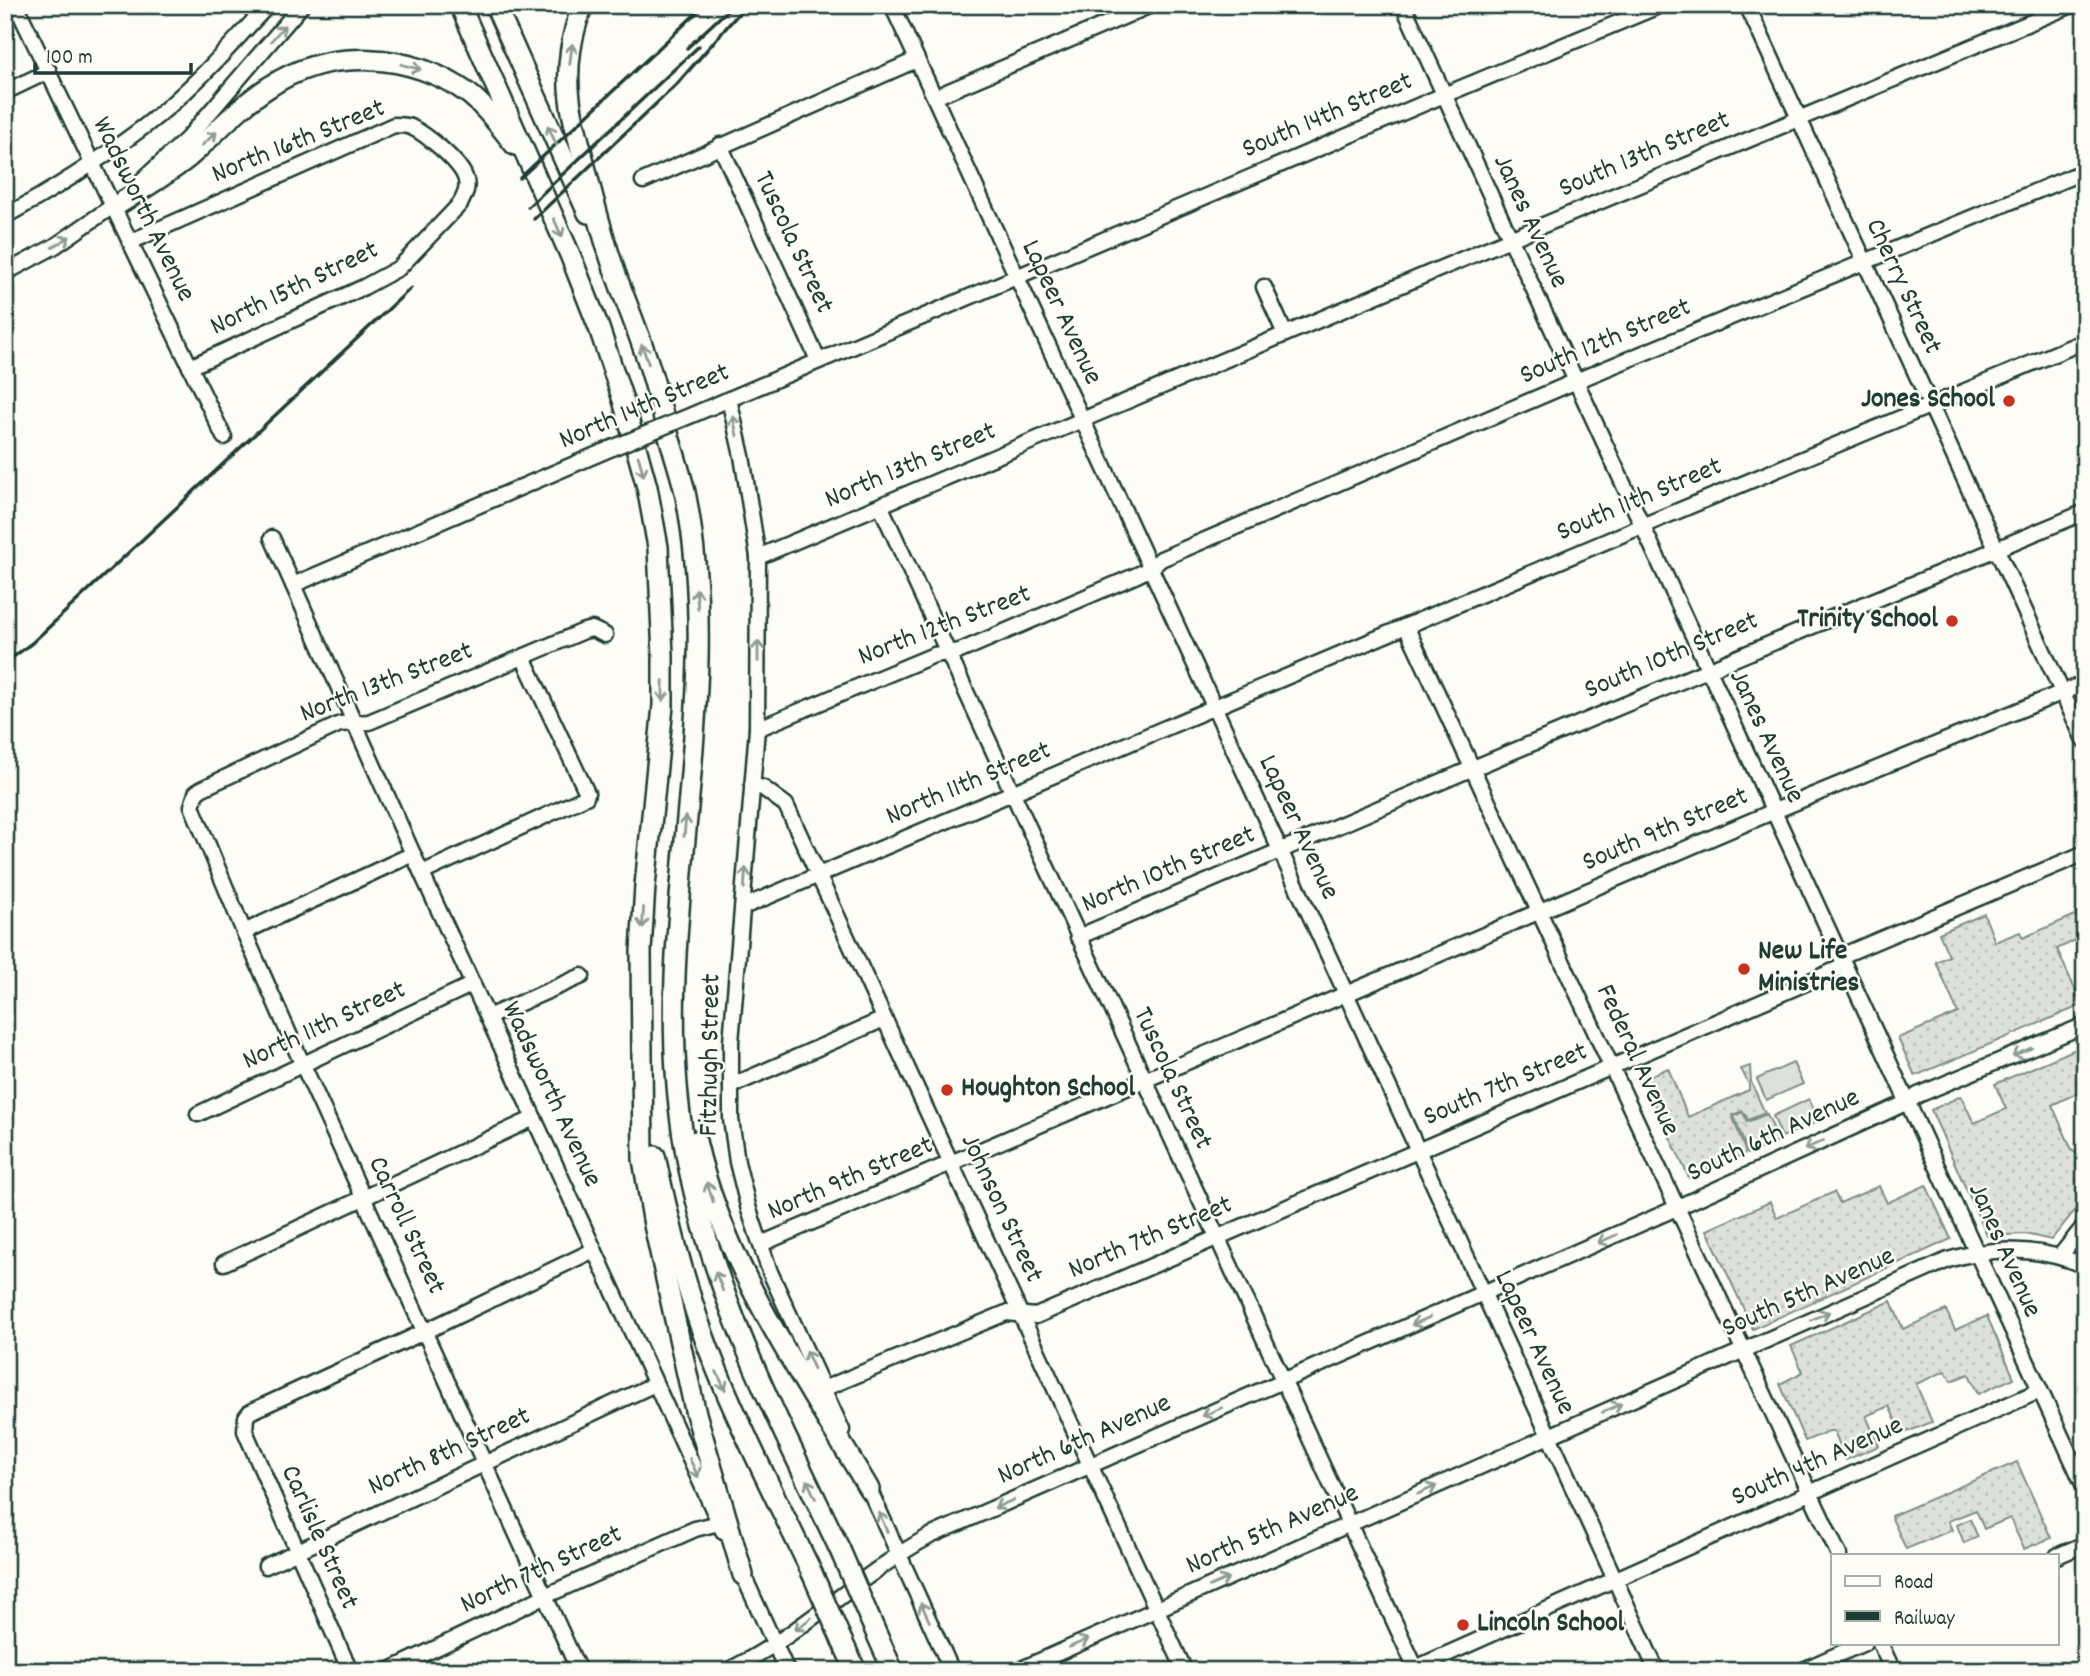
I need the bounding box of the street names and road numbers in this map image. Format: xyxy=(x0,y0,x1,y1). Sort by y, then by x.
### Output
street label: South 14th Street xyxy=(1237,63,1419,171)
street label: North 16th Street xyxy=(206,90,392,196)
street label: South 13th Street xyxy=(1553,102,1737,210)
street label: Wadsworth Avenue xyxy=(80,111,204,309)
street label: Janes Avenue xyxy=(1481,149,1577,295)
street label: Tuscola Street xyxy=(742,165,842,321)
street label: Cherry Street xyxy=(1853,213,1951,361)
street label: North 15th Street xyxy=(204,232,386,348)
street label: Lapeer Avenue xyxy=(1009,234,1111,392)
street label: South 12th Street xyxy=(1514,289,1698,397)
street label: North 14th Street xyxy=(554,354,736,462)
street label: North 13th Street xyxy=(819,413,1003,521)
street label: South 11th Street xyxy=(1551,448,1729,554)
street label: North 12th Street xyxy=(853,576,1037,678)
street label: South 10th Street xyxy=(1579,602,1765,712)
street label: North 13th Street xyxy=(295,633,479,735)
street label: Janes Avenue xyxy=(1717,664,1813,810)
street label: North 11th Street xyxy=(880,732,1058,838)
street label: Lapeer Avenue xyxy=(1246,749,1348,907)
street label: South 9th Street xyxy=(1577,778,1755,884)
street label: North 10th Street xyxy=(1076,816,1262,926)
street label: North 11th Street xyxy=(237,972,413,1082)
street label: Fitzhugh Street xyxy=(691,973,733,1137)
street label: Federal Avenue xyxy=(1583,978,1689,1144)
street label: Wadsworth Avenue xyxy=(489,995,611,1195)
street label: Tuscola Street xyxy=(1121,1001,1221,1157)
street label: South 7th Street xyxy=(1418,1033,1594,1139)
street label: South 6th Avenue xyxy=(1681,1079,1867,1195)
street label: North 9th Street xyxy=(762,1127,940,1233)
street label: Johnson Street xyxy=(948,1128,1052,1290)
street label: Carroll Street xyxy=(356,1150,454,1302)
street label: Janes Avenue xyxy=(1956,1177,2050,1325)
street label: North 7th Street xyxy=(1063,1186,1239,1292)
street label: South 5th Avenue xyxy=(1716,1238,1902,1350)
street label: Lapeer Avenue xyxy=(1482,1264,1584,1422)
street label: North 6th Avenue xyxy=(992,1385,1178,1497)
street label: North 8th Street xyxy=(362,1398,538,1508)
street label: South 4th Avenue xyxy=(1726,1407,1910,1519)
street label: Carlisle Street xyxy=(268,1459,368,1617)
street label: North 5th Avenue xyxy=(1180,1475,1366,1587)
street label: North 7th Street xyxy=(454,1516,630,1626)

